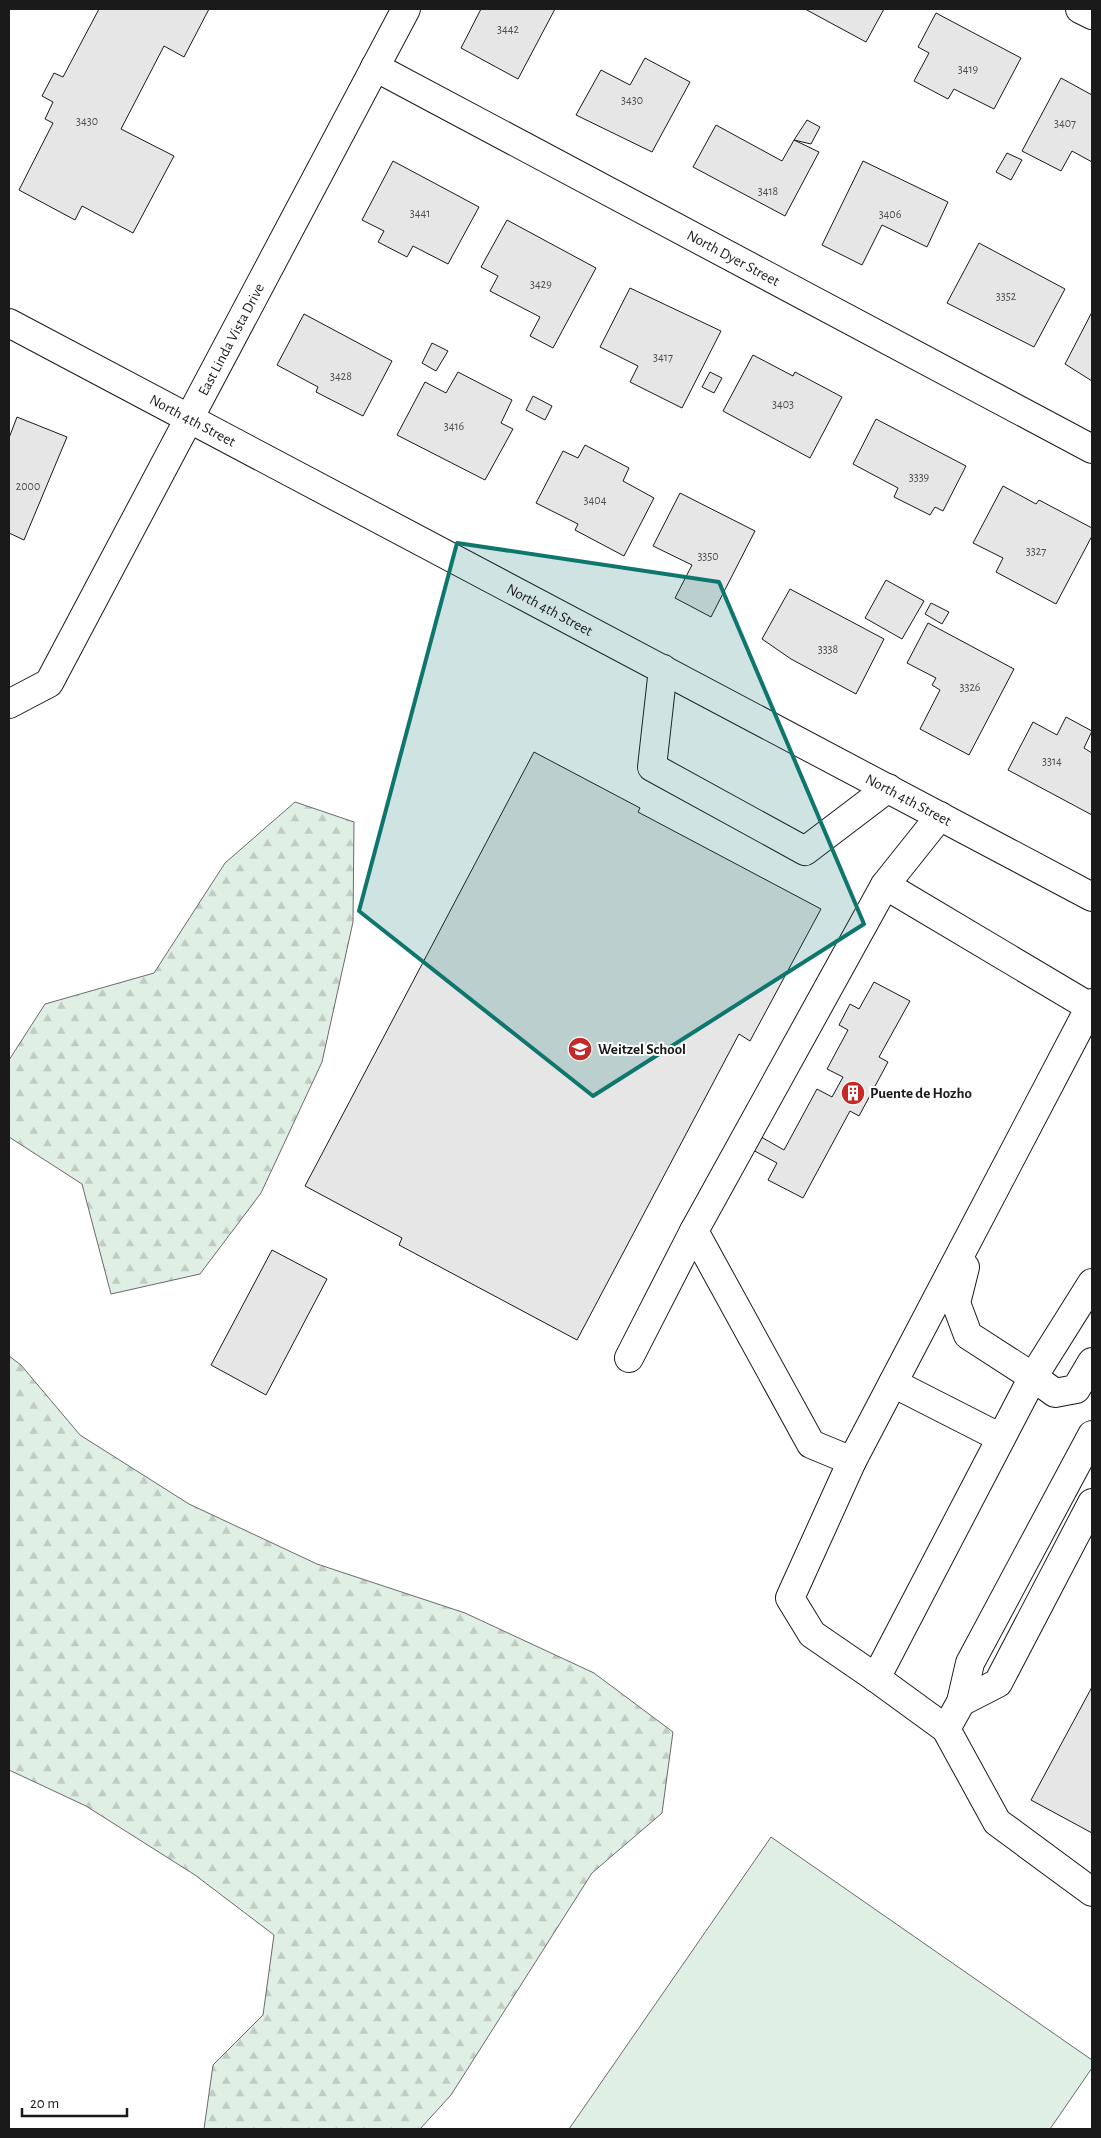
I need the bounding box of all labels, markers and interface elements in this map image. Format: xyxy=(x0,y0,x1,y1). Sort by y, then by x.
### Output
house number: 3442 xyxy=(497,23,520,35)
house number: 3419 xyxy=(958,63,979,75)
house number: 3430 xyxy=(621,94,643,106)
house number: 3430 xyxy=(76,115,98,127)
house number: 3407 xyxy=(1054,117,1076,129)
house number: 3418 xyxy=(758,185,779,197)
house number: 3441 xyxy=(410,207,430,219)
house number: 3406 xyxy=(879,208,902,220)
street label: North Dyer Street xyxy=(684,228,782,289)
house number: 3429 xyxy=(530,278,552,290)
street label: East Linda Vista Drive xyxy=(196,281,267,398)
house number: 3352 xyxy=(996,290,1017,302)
house number: 3417 xyxy=(653,351,673,363)
house number: 3428 xyxy=(330,370,352,382)
street label: North 4th Street xyxy=(147,392,238,450)
house number: 3403 xyxy=(772,398,794,410)
house number: 3416 xyxy=(444,420,465,432)
house number: 3339 xyxy=(909,471,930,483)
house number: 2000 xyxy=(16,480,40,492)
house number: 3404 xyxy=(584,494,607,506)
house number: 3327 xyxy=(1026,545,1046,557)
house number: 3350 xyxy=(697,550,719,562)
street label: North 4th Street xyxy=(504,581,595,639)
house number: 3338 xyxy=(818,643,839,655)
house number: 3326 xyxy=(960,681,981,693)
house number: 3314 xyxy=(1042,755,1062,767)
street label: North 4th Street xyxy=(863,771,954,829)
school or university icon: Weitzel School xyxy=(567,1036,593,1062)
place label: Weitzel School xyxy=(598,1042,686,1057)
building icon: Puente de Hozho xyxy=(840,1080,866,1106)
place label: Puente de Hozho xyxy=(870,1086,972,1101)
scale bar xyxy=(22,2086,128,2118)
text: 20 m xyxy=(30,2096,59,2111)

